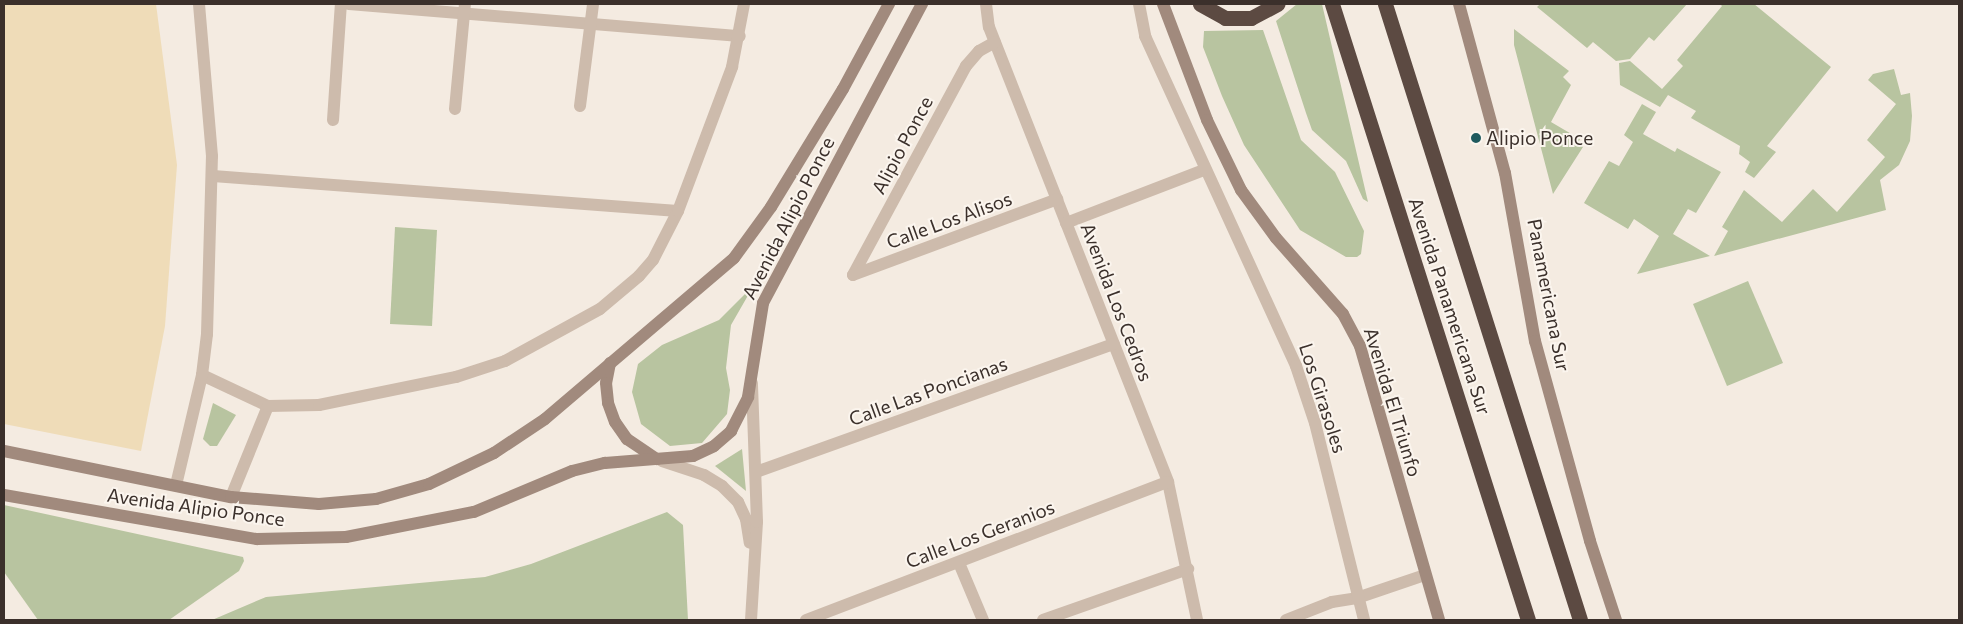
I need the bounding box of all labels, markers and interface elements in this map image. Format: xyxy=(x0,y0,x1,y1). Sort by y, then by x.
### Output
street label: Alipio Ponce xyxy=(867,92,937,198)
place label: Alipio Ponce xyxy=(1486,127,1593,149)
marker: Alipio Ponce xyxy=(1470,132,1482,144)
street label: Avenida Alipio Ponce xyxy=(737,133,839,303)
street label: Calle Los Alisos xyxy=(883,187,1015,253)
street label: Avenida Panamericana Sur xyxy=(1404,195,1496,417)
street label: Panamericana Sur xyxy=(1523,217,1575,373)
street label: Avenida Los Cedros xyxy=(1076,220,1158,384)
street label: Avenida El Triunfo xyxy=(1359,325,1427,479)
street label: Los Girasoles xyxy=(1295,340,1351,456)
street label: Calle Las Poncianas xyxy=(846,352,1010,430)
street label: Avenida Alipio Ponce xyxy=(106,483,286,531)
street label: Calle Los Geranios xyxy=(902,495,1058,573)

